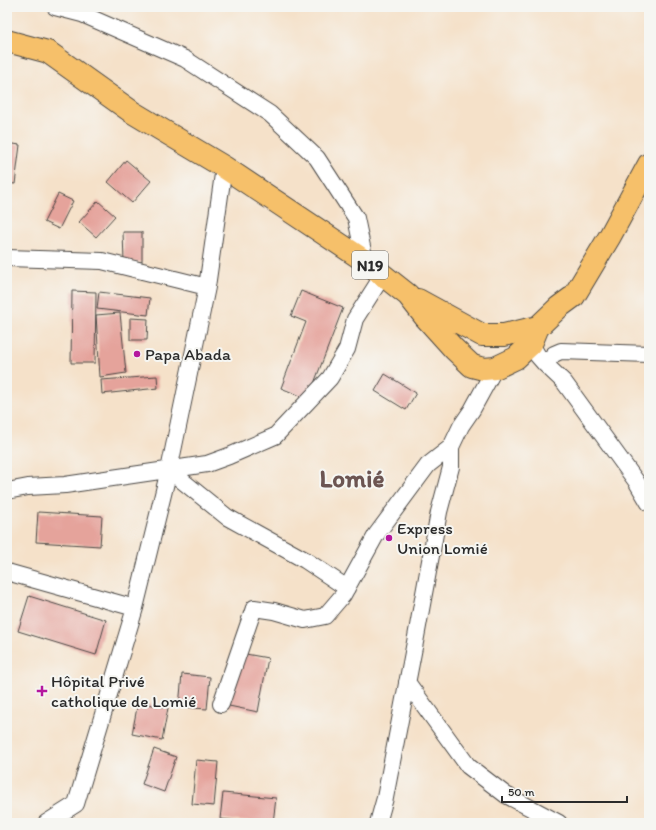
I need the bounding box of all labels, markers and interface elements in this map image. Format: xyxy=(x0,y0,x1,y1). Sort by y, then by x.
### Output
road number: N19 xyxy=(352,251,388,279)
place label: Papa Abada xyxy=(145,344,231,364)
marker: Papa Abada xyxy=(132,349,142,359)
district label: Lomié xyxy=(320,463,384,493)
place label: Express Union Lomié xyxy=(397,518,488,558)
marker: Express Union Lomié xyxy=(384,533,394,543)
place label: Hôpital Privé catholique de Lomié xyxy=(51,671,196,711)
marker: Hôpital Privé catholique de Lomié xyxy=(36,685,48,697)
scale bar xyxy=(502,778,627,804)
text: 50 m xyxy=(508,785,534,799)

